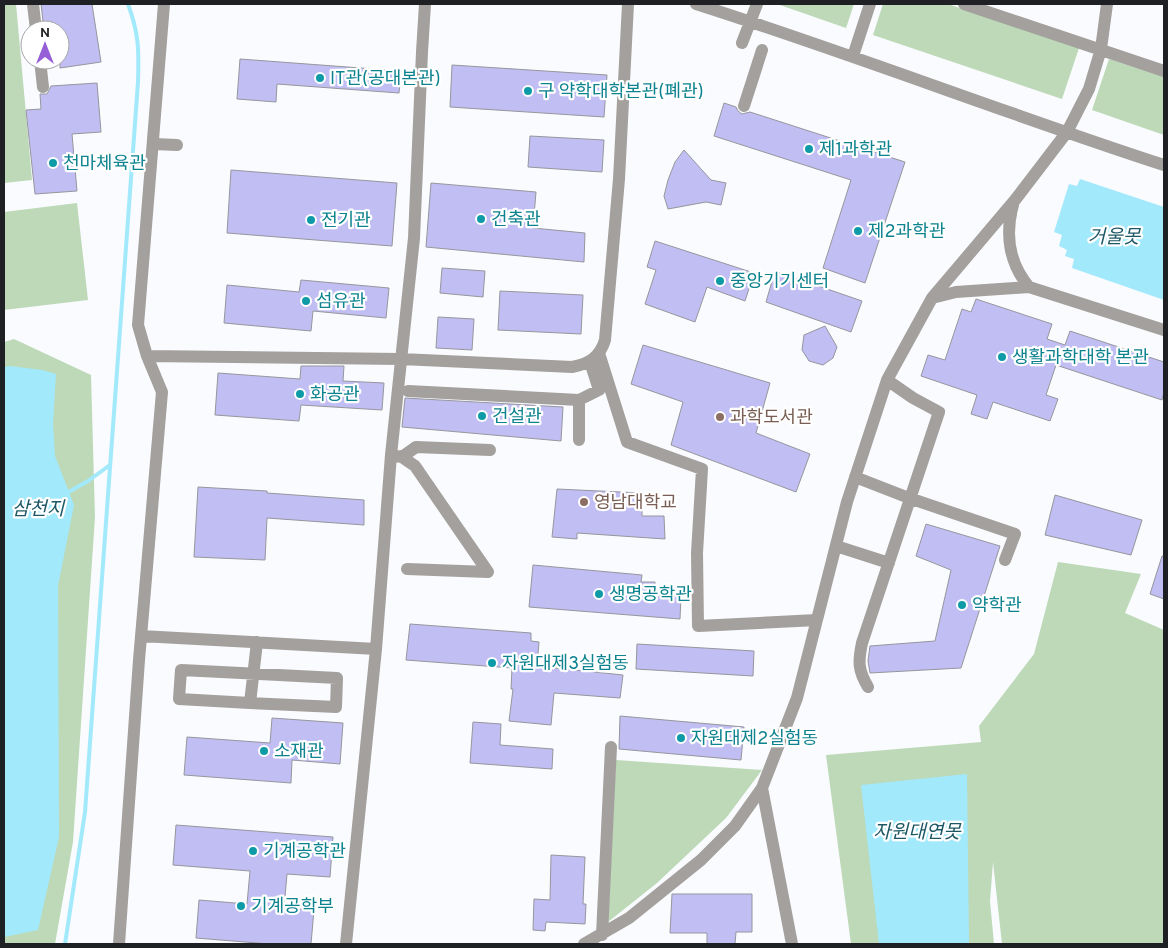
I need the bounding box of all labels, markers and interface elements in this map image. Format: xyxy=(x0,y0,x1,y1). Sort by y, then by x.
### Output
north arrow xyxy=(20,20,70,70)
text: N xyxy=(40,25,50,42)
place label: IT관(공대본관) xyxy=(330,68,441,91)
marker: IT관(공대본관) xyxy=(314,72,326,84)
place label: 구 약학대학본관(폐관) xyxy=(538,81,704,104)
marker: 구 약학대학본관(폐관) xyxy=(522,85,534,97)
place label: 제1과학관 xyxy=(819,139,892,162)
marker: 제1과학관 xyxy=(803,143,815,155)
place label: 천마체육관 xyxy=(63,153,146,176)
marker: 천마체육관 xyxy=(47,157,59,169)
place label: 건축관 xyxy=(491,209,541,232)
place label: 전기관 xyxy=(321,210,371,233)
marker: 건축관 xyxy=(475,213,487,225)
marker: 전기관 xyxy=(305,214,317,226)
place label: 제2과학관 xyxy=(868,221,946,244)
marker: 제2과학관 xyxy=(852,225,864,237)
water label: 거울못 xyxy=(1088,226,1142,250)
place label: 중앙기기센터 xyxy=(730,271,829,294)
marker: 중앙기기센터 xyxy=(714,275,726,287)
place label: 섬유관 xyxy=(316,291,366,314)
marker: 섬유관 xyxy=(300,295,312,307)
place label: 생활과학대학 본관 xyxy=(1012,347,1149,370)
marker: 생활과학대학 본관 xyxy=(996,351,1008,363)
place label: 화공관 xyxy=(310,384,360,407)
marker: 화공관 xyxy=(294,388,306,400)
place label: 건설관 xyxy=(492,406,542,429)
place label: 과학도서관 xyxy=(730,407,813,430)
marker: 건설관 xyxy=(476,410,488,422)
marker: 과학도서관 xyxy=(714,411,726,423)
place label: 영남대학교 xyxy=(594,492,677,515)
marker: 영남대학교 xyxy=(578,496,590,508)
water label: 삼천지 xyxy=(12,498,66,522)
place label: 생명공학관 xyxy=(609,584,692,607)
marker: 생명공학관 xyxy=(593,588,605,600)
place label: 약학관 xyxy=(972,595,1022,618)
marker: 약학관 xyxy=(956,599,968,611)
place label: 자원대제3실험동 xyxy=(502,653,629,676)
marker: 자원대제3실험동 xyxy=(486,657,498,669)
place label: 자원대제2실험동 xyxy=(691,728,818,751)
marker: 자원대제2실험동 xyxy=(675,732,687,744)
place label: 소재관 xyxy=(274,741,324,764)
marker: 소재관 xyxy=(258,745,270,757)
water label: 자원대연못 xyxy=(873,821,962,845)
place label: 기계공학관 xyxy=(263,841,346,864)
marker: 기계공학관 xyxy=(247,845,259,857)
place label: 기계공학부 xyxy=(251,896,334,919)
marker: 기계공학부 xyxy=(235,900,247,912)

